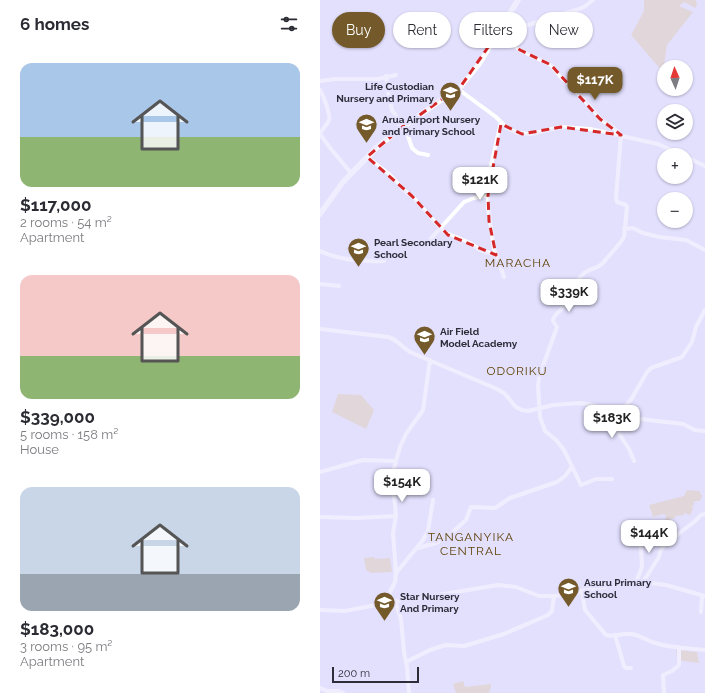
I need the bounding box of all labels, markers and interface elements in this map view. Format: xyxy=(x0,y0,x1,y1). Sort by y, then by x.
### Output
chip: Buy xyxy=(332,12,385,48)
chip: Rent xyxy=(393,12,451,48)
chip: Filters xyxy=(459,12,527,48)
chip: New xyxy=(535,12,593,48)
icon: filters xyxy=(278,13,300,35)
text: 6 homes xyxy=(20,14,89,34)
north arrow xyxy=(657,60,693,96)
map controls xyxy=(657,60,693,228)
pin: $117K xyxy=(567,67,623,101)
text: $117K xyxy=(576,72,614,87)
school or university icon: Life Custodian Nursery and Primary xyxy=(437,79,463,112)
place label: Life Custodian Nursery and Primary xyxy=(336,81,434,104)
icon: home xyxy=(124,89,196,161)
button: layers xyxy=(657,104,693,140)
school or university icon: Arua Airport Nursery and Primary School xyxy=(354,112,380,145)
place label: Arua Airport Nursery and Primary School xyxy=(382,114,481,137)
button: + xyxy=(657,148,693,184)
pin: $121K xyxy=(452,167,508,201)
text: $121K xyxy=(461,172,499,187)
button: − xyxy=(657,192,693,228)
text: $117,000 xyxy=(20,195,91,215)
text: 2 rooms · 54 m² xyxy=(20,215,112,230)
text: Apartment xyxy=(20,230,84,245)
school or university icon: Pearl Secondary School xyxy=(346,235,372,268)
place label: Pearl Secondary School xyxy=(374,237,453,260)
district label: MARACHA xyxy=(485,256,551,270)
pin: $339K xyxy=(541,279,597,313)
text: $339K xyxy=(549,284,589,299)
icon: home xyxy=(124,301,196,373)
school or university icon: Air Field Model Academy xyxy=(411,324,437,357)
place label: Air Field Model Academy xyxy=(440,326,518,349)
district label: ODORIKU xyxy=(486,364,548,378)
pin: $183K xyxy=(584,405,640,439)
text: $339,000 xyxy=(20,407,95,427)
text: $183K xyxy=(593,410,631,425)
text: 5 rooms · 158 m² xyxy=(20,427,118,442)
text: House xyxy=(20,442,59,457)
pin: $154K xyxy=(374,469,430,503)
text: $154K xyxy=(383,474,421,489)
icon: home xyxy=(124,513,196,585)
pin: $144K xyxy=(621,520,677,554)
text: $144K xyxy=(630,525,668,540)
district label: TANGANYIKA CENTRAL xyxy=(428,530,514,558)
school or university icon: Asuru Primary School xyxy=(555,575,581,608)
place label: Asuru Primary School xyxy=(584,577,652,600)
school or university icon: Star Nursery And Primary xyxy=(371,589,397,622)
place label: Star Nursery And Primary xyxy=(400,591,460,614)
text: $183,000 xyxy=(20,619,94,639)
text: 3 rooms · 95 m² xyxy=(20,639,112,654)
text: Apartment xyxy=(20,654,84,669)
scale bar xyxy=(332,665,419,684)
text: 200 m xyxy=(338,667,370,680)

